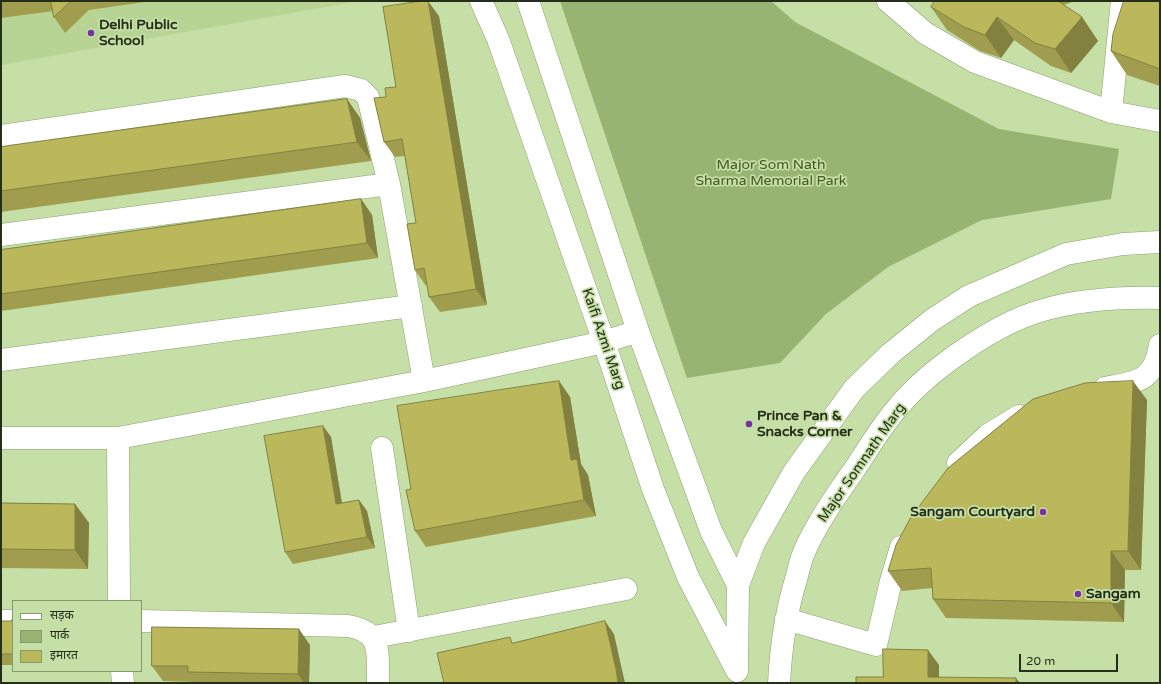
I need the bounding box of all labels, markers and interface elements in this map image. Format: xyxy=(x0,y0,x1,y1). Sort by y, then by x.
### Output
place label: Delhi Public School xyxy=(99,17,177,50)
marker: Delhi Public School xyxy=(86,28,96,38)
park label: Major Som Nath Sharma Memorial Park xyxy=(696,157,846,190)
street label: Kaifi Azmi Marg xyxy=(578,286,628,392)
street label: Major Somnath Marg xyxy=(815,400,909,526)
place label: Prince Pan & Snacks Corner xyxy=(757,408,852,440)
marker: Prince Pan & Snacks Corner xyxy=(744,419,754,429)
place label: Sangam Courtyard xyxy=(910,504,1035,520)
marker: Sangam Courtyard xyxy=(1038,507,1048,517)
place label: Sangam xyxy=(1086,586,1141,602)
marker: Sangam xyxy=(1073,589,1083,599)
legend xyxy=(12,600,142,672)
text: सड़क xyxy=(50,608,74,622)
text: पार्क xyxy=(50,628,69,642)
scale bar xyxy=(1021,646,1120,672)
text: इमारत xyxy=(50,648,78,662)
text: 20 m xyxy=(1026,654,1055,668)

